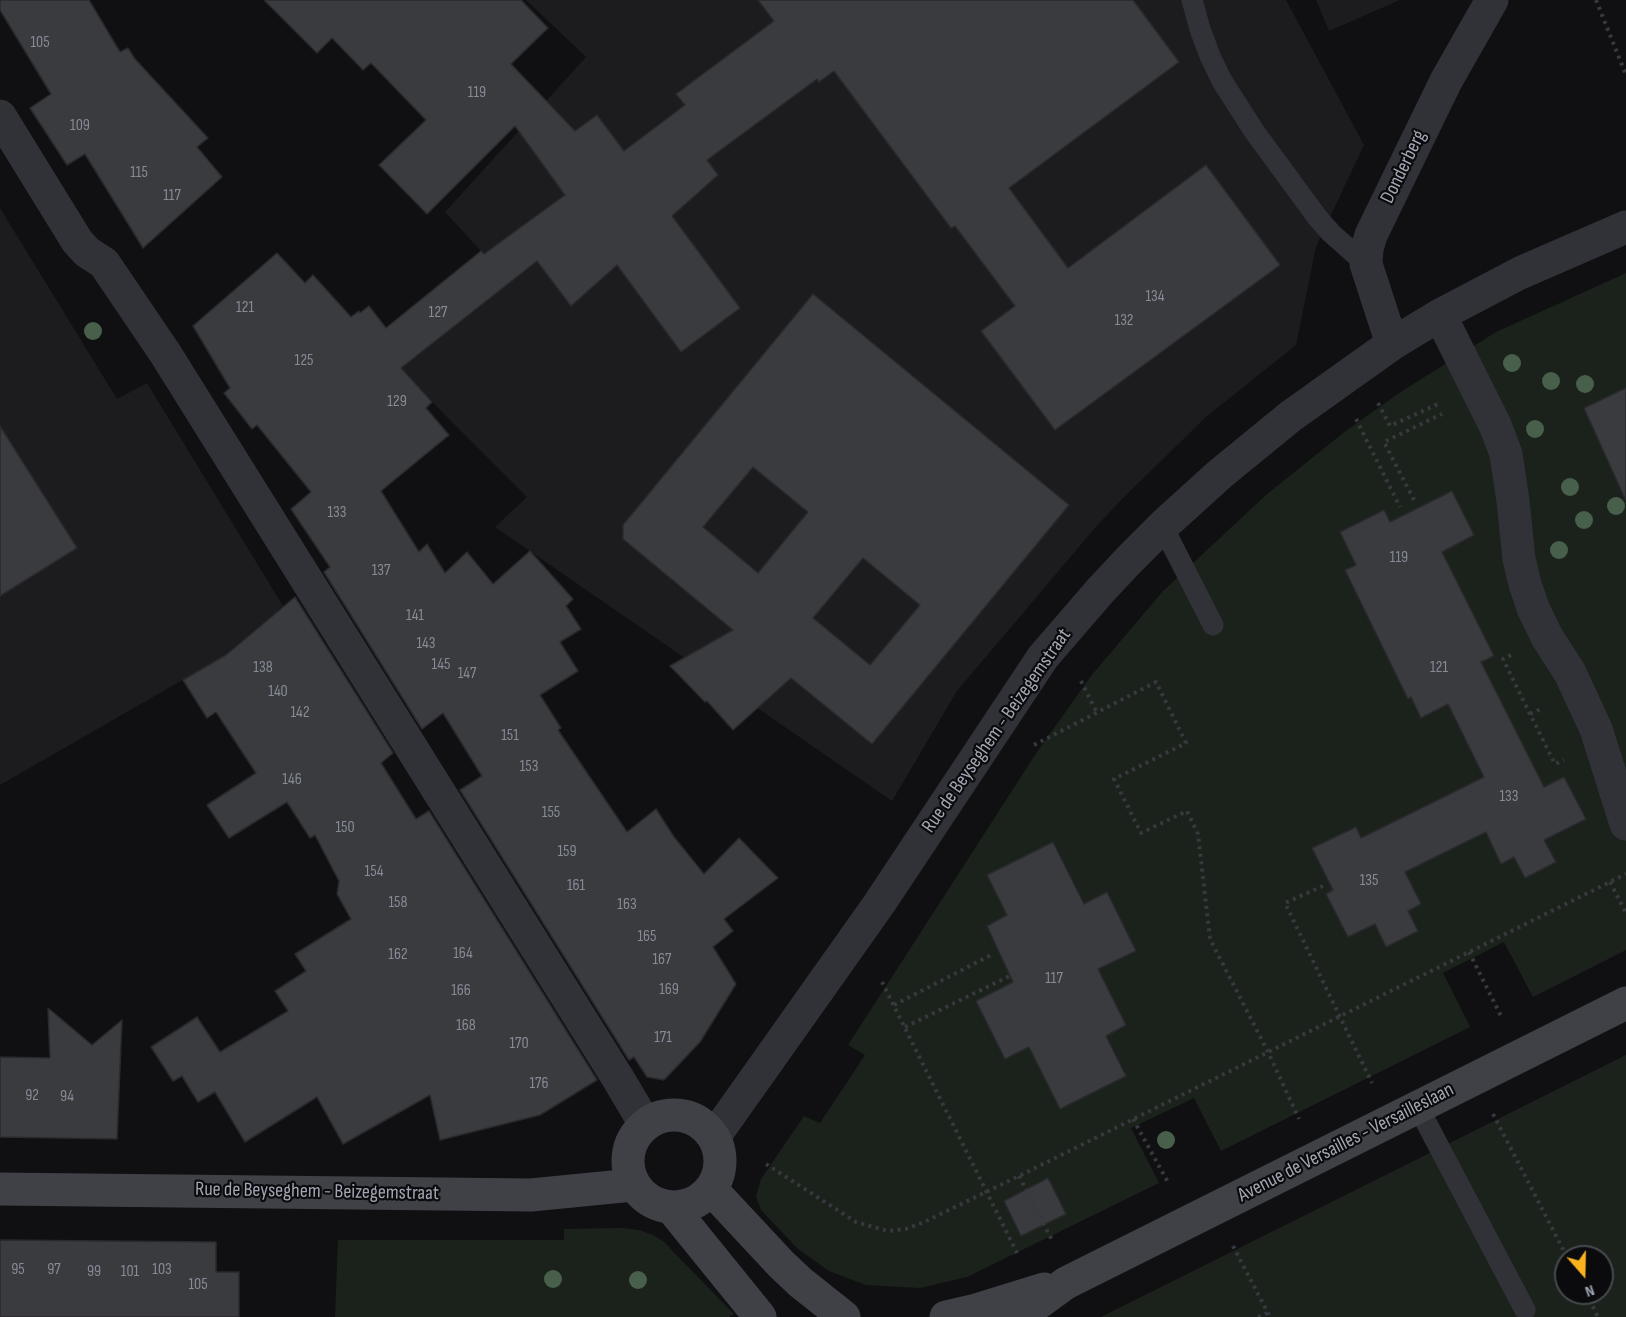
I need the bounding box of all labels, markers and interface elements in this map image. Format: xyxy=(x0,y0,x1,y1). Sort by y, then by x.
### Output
house number: 105 xyxy=(30,33,50,53)
house number: 119 xyxy=(468,83,486,103)
house number: 109 xyxy=(70,116,90,136)
street label: Donderberg xyxy=(1376,127,1432,207)
house number: 115 xyxy=(130,163,148,183)
house number: 117 xyxy=(163,186,181,206)
house number: 134 xyxy=(1145,287,1165,307)
house number: 121 xyxy=(236,298,254,318)
house number: 127 xyxy=(429,303,447,323)
house number: 132 xyxy=(1115,311,1133,331)
house number: 125 xyxy=(295,351,313,371)
house number: 129 xyxy=(387,392,407,412)
house number: 133 xyxy=(327,503,347,523)
house number: 119 xyxy=(1390,548,1408,568)
house number: 137 xyxy=(372,561,390,581)
house number: 141 xyxy=(406,606,424,626)
street label: Rue de Beyseghem - Beizegemstraat xyxy=(917,624,1077,838)
house number: 143 xyxy=(416,634,436,654)
house number: 145 xyxy=(432,655,450,675)
house number: 138 xyxy=(253,658,273,678)
house number: 121 xyxy=(1430,658,1448,678)
house number: 147 xyxy=(458,664,476,684)
house number: 140 xyxy=(268,682,288,702)
house number: 142 xyxy=(291,703,309,723)
house number: 151 xyxy=(501,726,519,746)
house number: 153 xyxy=(520,757,538,777)
house number: 146 xyxy=(282,770,302,790)
house number: 133 xyxy=(1499,787,1519,807)
house number: 155 xyxy=(542,803,560,823)
house number: 150 xyxy=(335,818,355,838)
house number: 159 xyxy=(557,842,577,862)
house number: 154 xyxy=(365,862,383,882)
house number: 135 xyxy=(1360,871,1378,891)
house number: 161 xyxy=(567,876,585,896)
house number: 158 xyxy=(388,893,408,913)
house number: 163 xyxy=(617,895,637,915)
house number: 165 xyxy=(637,927,657,947)
house number: 164 xyxy=(453,944,473,964)
house number: 162 xyxy=(388,945,408,965)
house number: 167 xyxy=(652,950,672,970)
house number: 117 xyxy=(1045,969,1063,989)
house number: 169 xyxy=(659,980,679,1000)
house number: 166 xyxy=(451,981,471,1001)
house number: 168 xyxy=(456,1016,476,1036)
house number: 171 xyxy=(654,1028,672,1048)
house number: 170 xyxy=(509,1034,529,1054)
house number: 176 xyxy=(530,1074,548,1094)
street label: Avenue de Versailles - Versailleslaan xyxy=(1234,1078,1458,1208)
house number: 92 xyxy=(25,1086,39,1106)
house number: 94 xyxy=(60,1087,74,1107)
street label: Rue de Beyseghem - Beizegemstraat xyxy=(195,1178,439,1206)
north arrow xyxy=(1554,1245,1614,1305)
house number: 95 xyxy=(11,1260,25,1280)
house number: 97 xyxy=(47,1260,61,1280)
house number: 103 xyxy=(152,1260,172,1280)
house number: 99 xyxy=(87,1262,101,1282)
house number: 101 xyxy=(121,1262,139,1282)
house number: 105 xyxy=(188,1275,208,1295)
text: N xyxy=(1582,1280,1597,1301)

